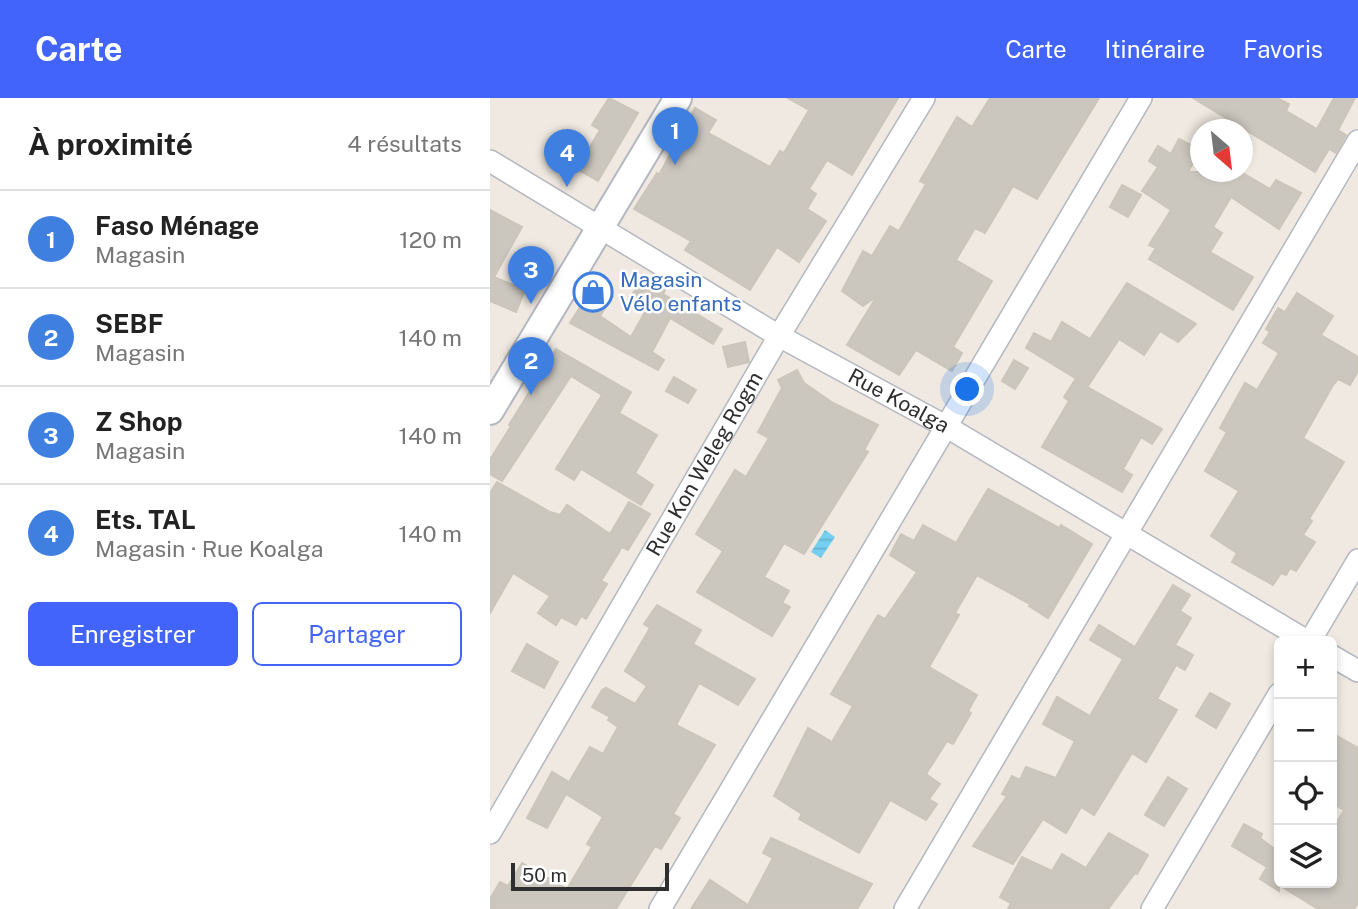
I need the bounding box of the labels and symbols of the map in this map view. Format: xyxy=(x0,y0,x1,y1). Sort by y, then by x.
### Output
pin: 1 xyxy=(652,107,698,165)
north arrow xyxy=(1190,119,1253,182)
pin: 4 xyxy=(544,129,590,187)
pin: 3 xyxy=(508,246,554,304)
place label: Magasin Vélo enfants xyxy=(620,267,742,316)
shop icon: Magasin Vélo enfants xyxy=(572,271,614,313)
pin: 2 xyxy=(508,337,554,395)
street label: Rue Koalga xyxy=(844,363,954,438)
street label: Rue Kon Weleg Rogm xyxy=(641,367,768,560)
your location xyxy=(950,372,984,406)
scale bar xyxy=(511,860,668,892)

